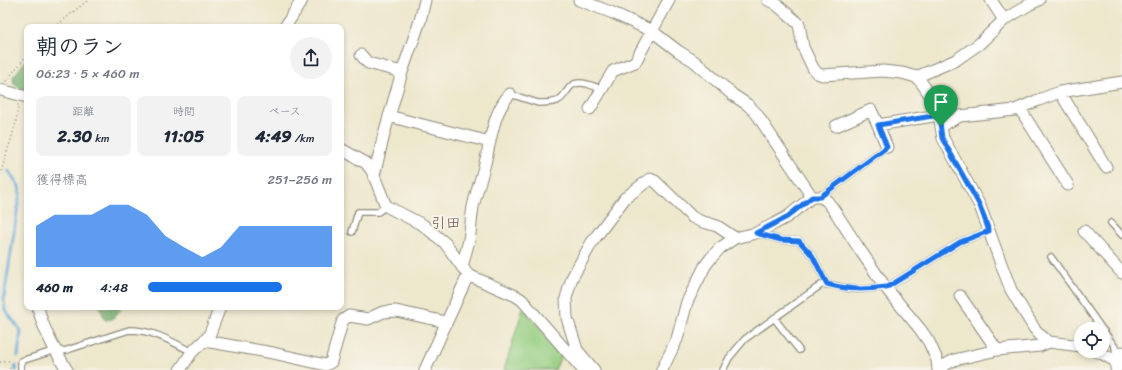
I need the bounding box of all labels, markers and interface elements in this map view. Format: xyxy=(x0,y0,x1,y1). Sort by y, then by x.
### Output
text: 朝のラン xyxy=(36,27,124,66)
button: share xyxy=(290,37,332,79)
text: 06:23 · 5 × 460 m xyxy=(36,62,139,85)
pin xyxy=(924,85,958,126)
icon: arrive xyxy=(930,91,952,113)
text: 距離 xyxy=(72,102,94,121)
text: 時間 xyxy=(173,102,195,121)
text: ペース xyxy=(268,102,301,121)
text: 2.30 xyxy=(57,121,92,151)
text: 11:05 xyxy=(164,121,204,151)
text: 4:49 xyxy=(255,121,292,151)
text: km xyxy=(92,129,109,148)
text: /km xyxy=(292,129,314,148)
text: 獲得標高 xyxy=(36,168,88,191)
text: 251–256 m xyxy=(267,168,332,191)
district label: 引田 xyxy=(431,210,461,236)
text: 460 m xyxy=(36,276,73,299)
text: 4:48 xyxy=(100,276,128,299)
map controls xyxy=(1074,322,1110,358)
button: locate xyxy=(1074,322,1110,358)

